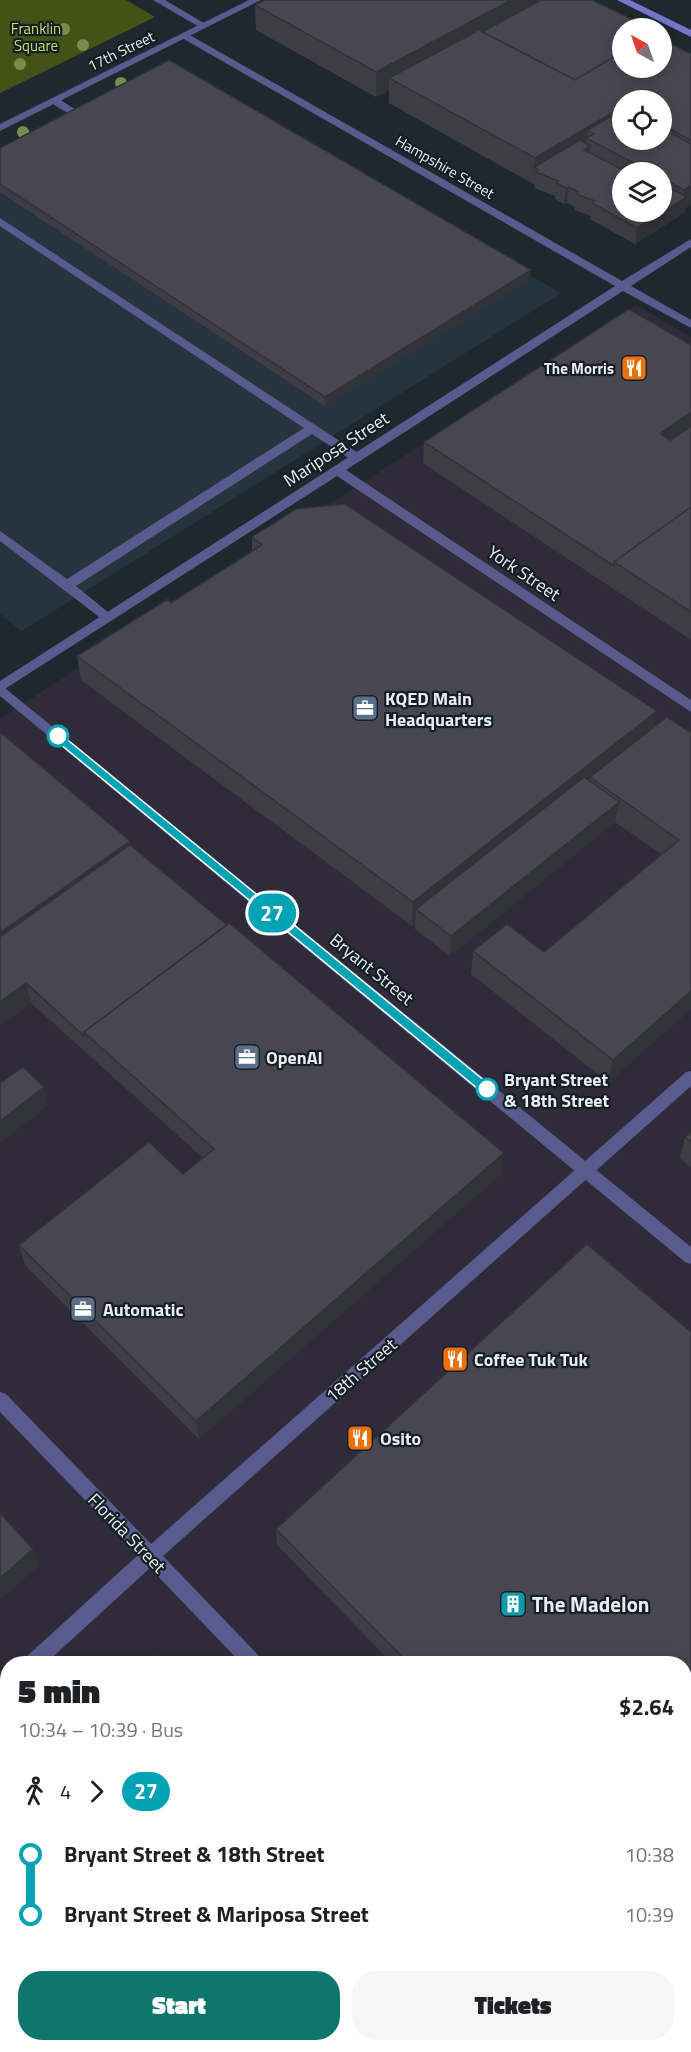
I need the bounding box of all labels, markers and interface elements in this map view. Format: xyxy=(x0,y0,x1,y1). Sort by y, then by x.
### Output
park label: Franklin Square xyxy=(11,17,61,57)
north arrow xyxy=(612,18,672,78)
map controls xyxy=(612,18,672,222)
street label: 17th Street xyxy=(84,25,159,77)
button: locate xyxy=(612,90,672,150)
street label: Hampshire Street xyxy=(391,129,499,205)
button: layers xyxy=(612,162,672,222)
restaurant icon: The Morris xyxy=(619,353,649,383)
place label: The Morris xyxy=(544,357,614,380)
street label: Mariposa Street xyxy=(278,404,395,493)
street label: York Street xyxy=(482,539,567,608)
place label: KQED Main Headquarters xyxy=(385,685,492,733)
office icon: KQED Main Headquarters xyxy=(350,693,380,723)
unlabelled marker xyxy=(47,725,69,747)
line badge: 27 xyxy=(245,894,299,932)
text: 27 xyxy=(260,897,284,929)
street label: Bryant Street xyxy=(324,927,420,1012)
office icon: OpenAI xyxy=(232,1042,262,1072)
place label: OpenAI xyxy=(266,1044,323,1071)
place label: Bryant Street & 18th Street xyxy=(504,1066,610,1114)
marker: Bryant Street & 18th Street xyxy=(476,1078,498,1100)
office icon: Automatic xyxy=(68,1294,98,1324)
place label: Automatic xyxy=(103,1296,183,1323)
street label: 18th Street xyxy=(319,1331,403,1409)
restaurant icon: Coffee Tuk Tuk xyxy=(440,1344,470,1374)
place label: Coffee Tuk Tuk xyxy=(474,1346,588,1373)
restaurant icon: Osito xyxy=(345,1423,375,1453)
place label: Osito xyxy=(380,1425,421,1452)
street label: Florida Street xyxy=(82,1487,173,1580)
place label: The Madelon xyxy=(532,1588,649,1620)
building icon: The Madelon xyxy=(498,1589,528,1619)
text: 5 min xyxy=(18,1666,100,1716)
text: $2.64 xyxy=(619,1690,674,1724)
text: 10:34 – 10:39 · Bus xyxy=(18,1714,183,1745)
icon: walk xyxy=(18,1775,51,1808)
icon: forward xyxy=(80,1775,113,1808)
text: 27 xyxy=(134,1775,158,1807)
text: 4 xyxy=(60,1776,71,1807)
text: Bryant Street & 18th Street xyxy=(64,1837,324,1871)
text: 10:38 xyxy=(625,1839,674,1870)
text: Bryant Street & Mariposa Street xyxy=(64,1897,369,1931)
text: 10:39 xyxy=(625,1899,674,1930)
button: Start xyxy=(18,1971,340,2040)
button: Tickets xyxy=(352,1971,674,2040)

